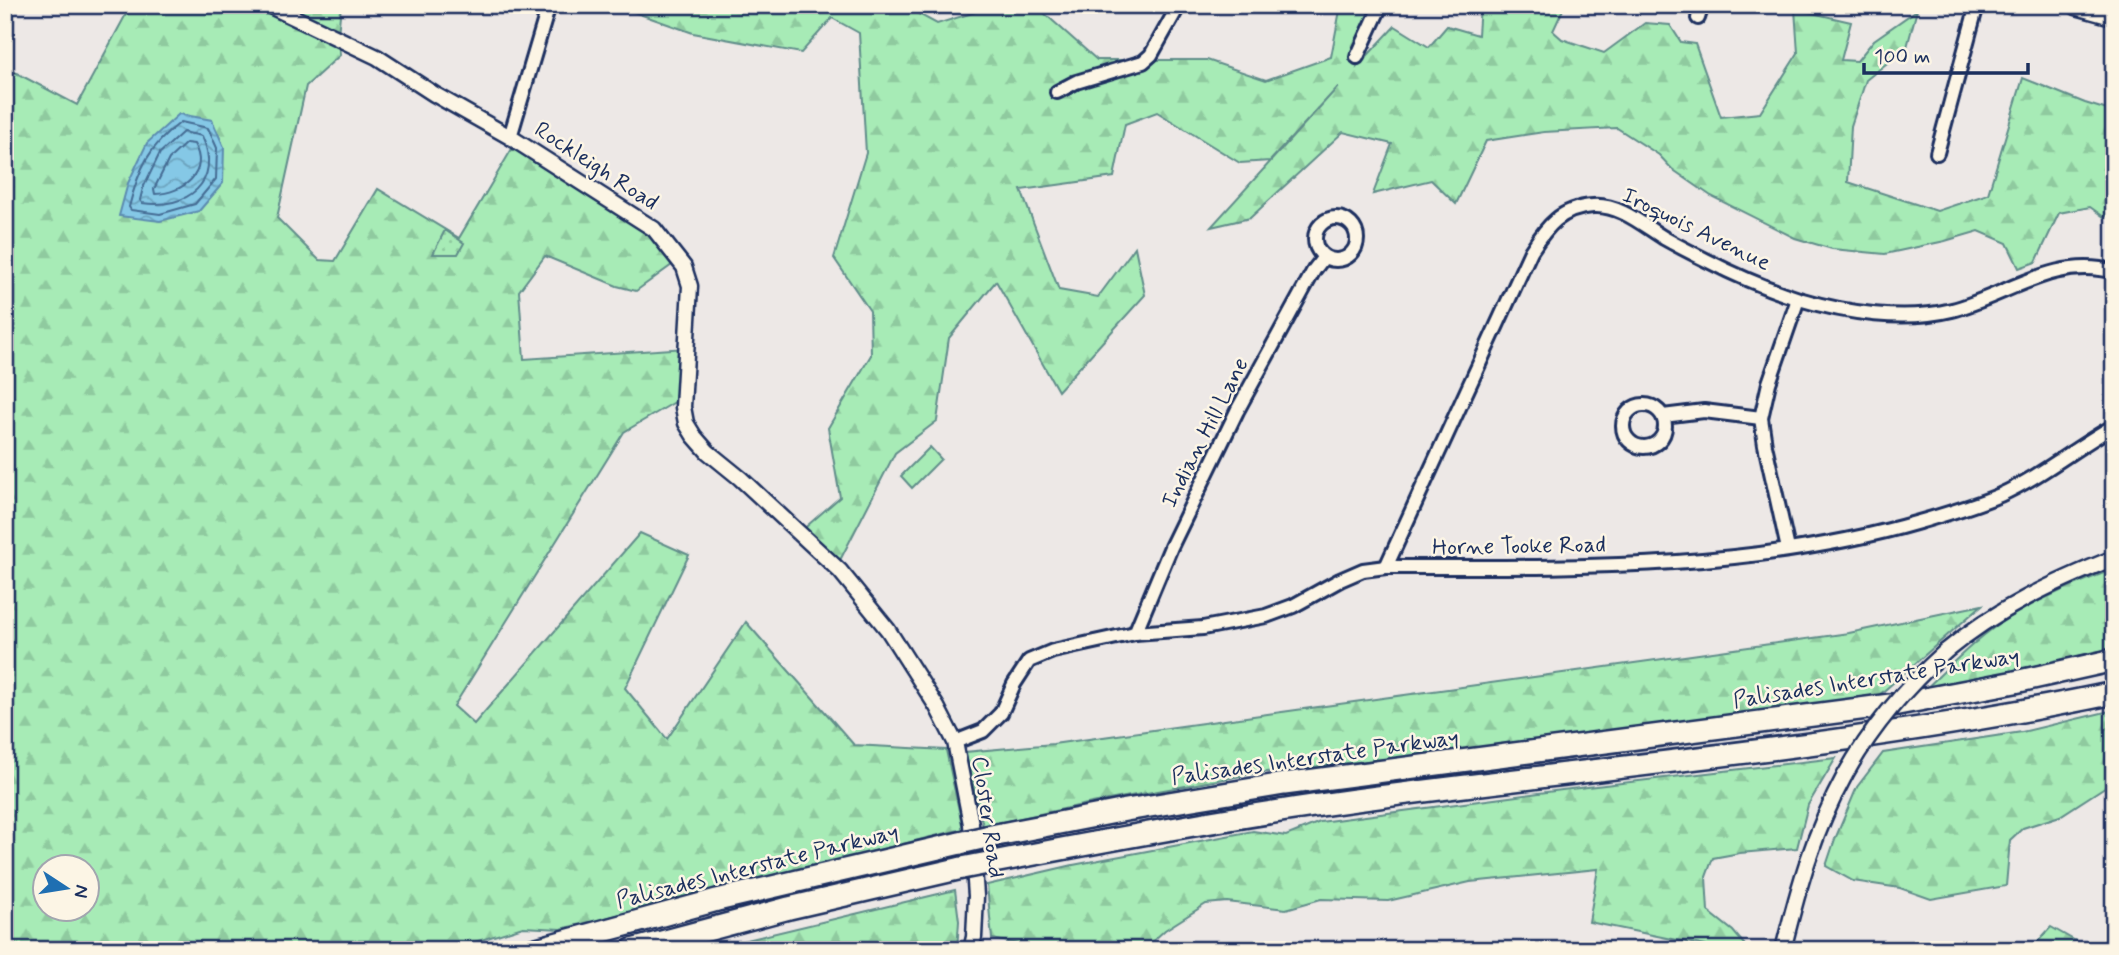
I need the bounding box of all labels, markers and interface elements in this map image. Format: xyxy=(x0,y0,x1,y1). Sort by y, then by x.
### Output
scale bar xyxy=(1864,32,2028,76)
text: 100 m xyxy=(1874,43,1930,71)
street label: Rockleigh Road xyxy=(528,115,664,218)
street label: Iroquois Avenue xyxy=(1617,181,1775,279)
street label: Indian Hill Lane xyxy=(1155,353,1256,513)
street label: Horne Tooke Road xyxy=(1432,530,1606,564)
street label: Palisades Interstate Parkway xyxy=(1731,641,2022,716)
street label: Palisades Interstate Parkway xyxy=(1170,723,1461,793)
street label: Closter Road xyxy=(964,754,1010,880)
street label: Palisades Interstate Parkway xyxy=(613,817,902,917)
north arrow xyxy=(32,853,102,923)
text: N xyxy=(68,882,95,900)

